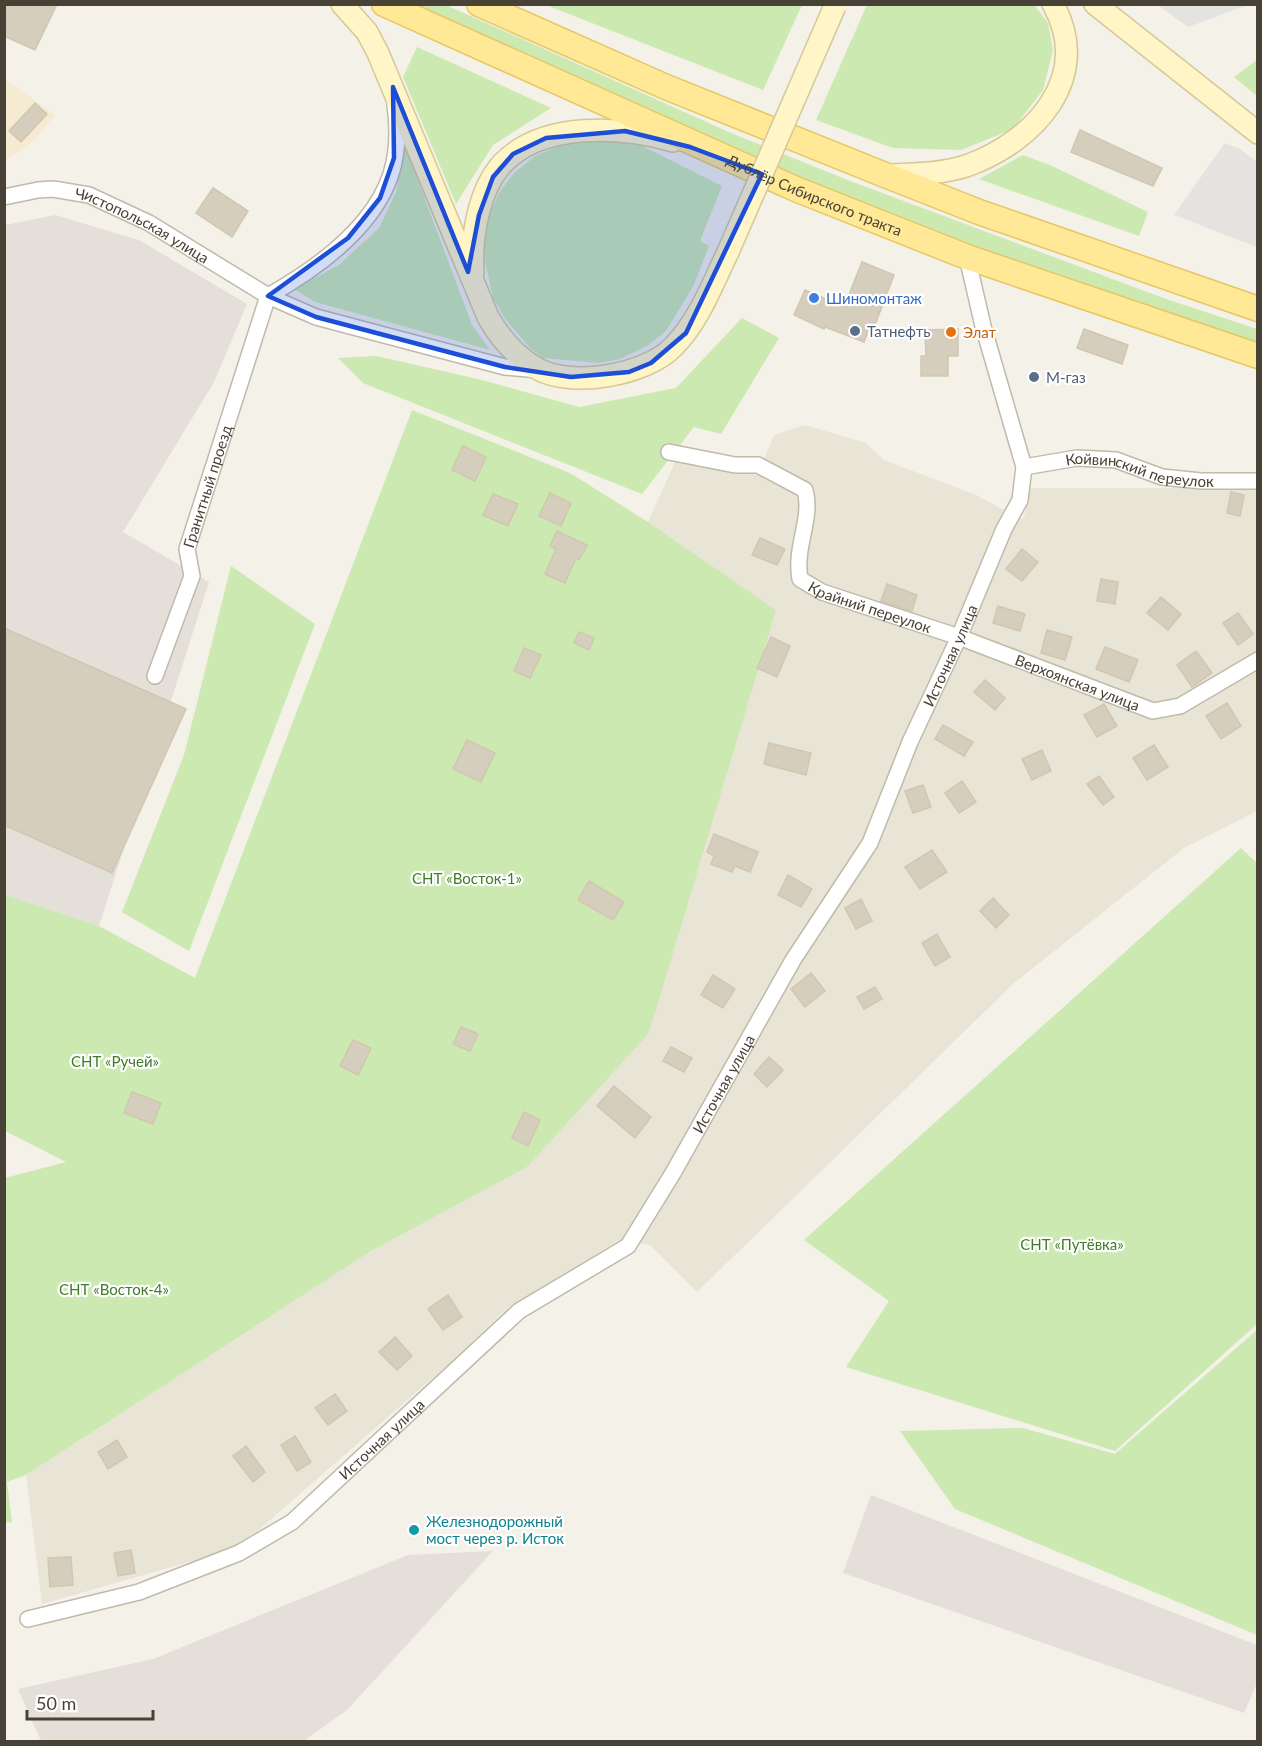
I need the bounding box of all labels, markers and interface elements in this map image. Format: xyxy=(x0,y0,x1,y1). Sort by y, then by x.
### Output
street label: Дублёр Сибирского тракта xyxy=(724,150,905,239)
street label: Чистопольская улица xyxy=(74,184,212,267)
place label: Шиномонтаж xyxy=(826,289,922,307)
marker: Шиномонтаж xyxy=(807,291,821,305)
place label: Татнефть xyxy=(867,322,930,340)
place label: Элат xyxy=(963,323,997,341)
marker: Татнефть xyxy=(848,324,862,338)
marker: Элат xyxy=(944,325,958,339)
place label: М-газ xyxy=(1046,368,1086,386)
marker: М-газ xyxy=(1027,370,1041,384)
street label: Гранитный проезд xyxy=(179,423,235,550)
street label: Койвинский переулок xyxy=(1064,449,1214,490)
street label: Крайний переулок xyxy=(805,577,934,636)
street label: Источная улица xyxy=(919,602,981,709)
street label: Верхоянская улица xyxy=(1013,650,1142,714)
park label: СНТ «Восток-1» xyxy=(412,869,522,887)
street label: Источная улица xyxy=(688,1031,758,1136)
park label: СНТ «Ручей» xyxy=(71,1052,159,1070)
park label: СНТ «Путёвка» xyxy=(1020,1235,1124,1253)
park label: СНТ «Восток-4» xyxy=(59,1280,169,1298)
street label: Источная улица xyxy=(335,1395,428,1483)
place label: Железнодорожный мост через р. Исток xyxy=(426,1512,564,1547)
marker: Железнодорожный мост через р. Исток xyxy=(407,1523,421,1537)
scale bar xyxy=(27,1683,153,1721)
text: 50 m xyxy=(36,1692,76,1714)

